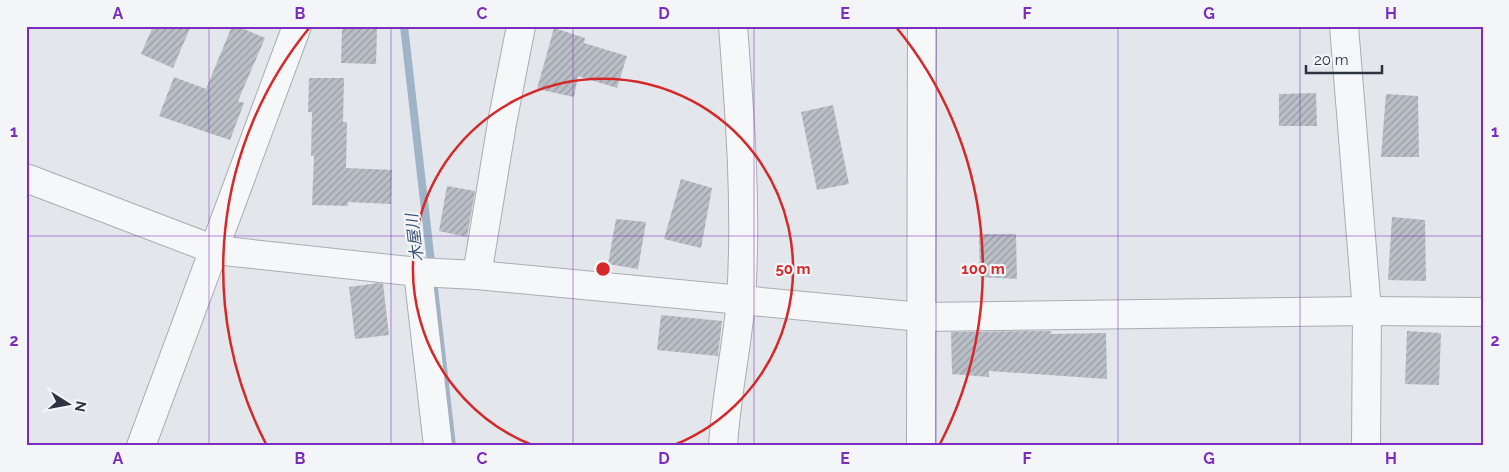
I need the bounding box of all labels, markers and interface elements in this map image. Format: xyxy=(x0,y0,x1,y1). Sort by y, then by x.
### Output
text: A xyxy=(113,4,124,23)
text: B xyxy=(295,4,306,23)
text: C xyxy=(477,4,488,23)
text: D xyxy=(658,4,670,23)
text: E xyxy=(840,4,850,23)
text: F xyxy=(1022,4,1032,23)
text: G xyxy=(1203,4,1215,23)
text: H xyxy=(1385,4,1397,23)
scale bar xyxy=(1306,42,1383,74)
text: 20 m xyxy=(1314,51,1349,69)
text: 1 xyxy=(10,122,18,141)
text: 1 xyxy=(1491,122,1499,141)
water label: 木屋川 xyxy=(402,211,427,263)
centre of rings xyxy=(594,260,612,278)
text: 50 m xyxy=(775,260,811,278)
text: 100 m xyxy=(961,260,1005,278)
text: 2 xyxy=(9,331,19,350)
text: 2 xyxy=(1490,331,1500,350)
north arrow xyxy=(42,380,92,430)
text: N xyxy=(72,400,90,413)
text: A xyxy=(113,449,124,468)
text: B xyxy=(295,449,306,468)
text: C xyxy=(477,449,488,468)
text: D xyxy=(658,449,670,468)
text: E xyxy=(840,449,850,468)
text: F xyxy=(1022,449,1032,468)
text: G xyxy=(1203,449,1215,468)
text: H xyxy=(1385,449,1397,468)

